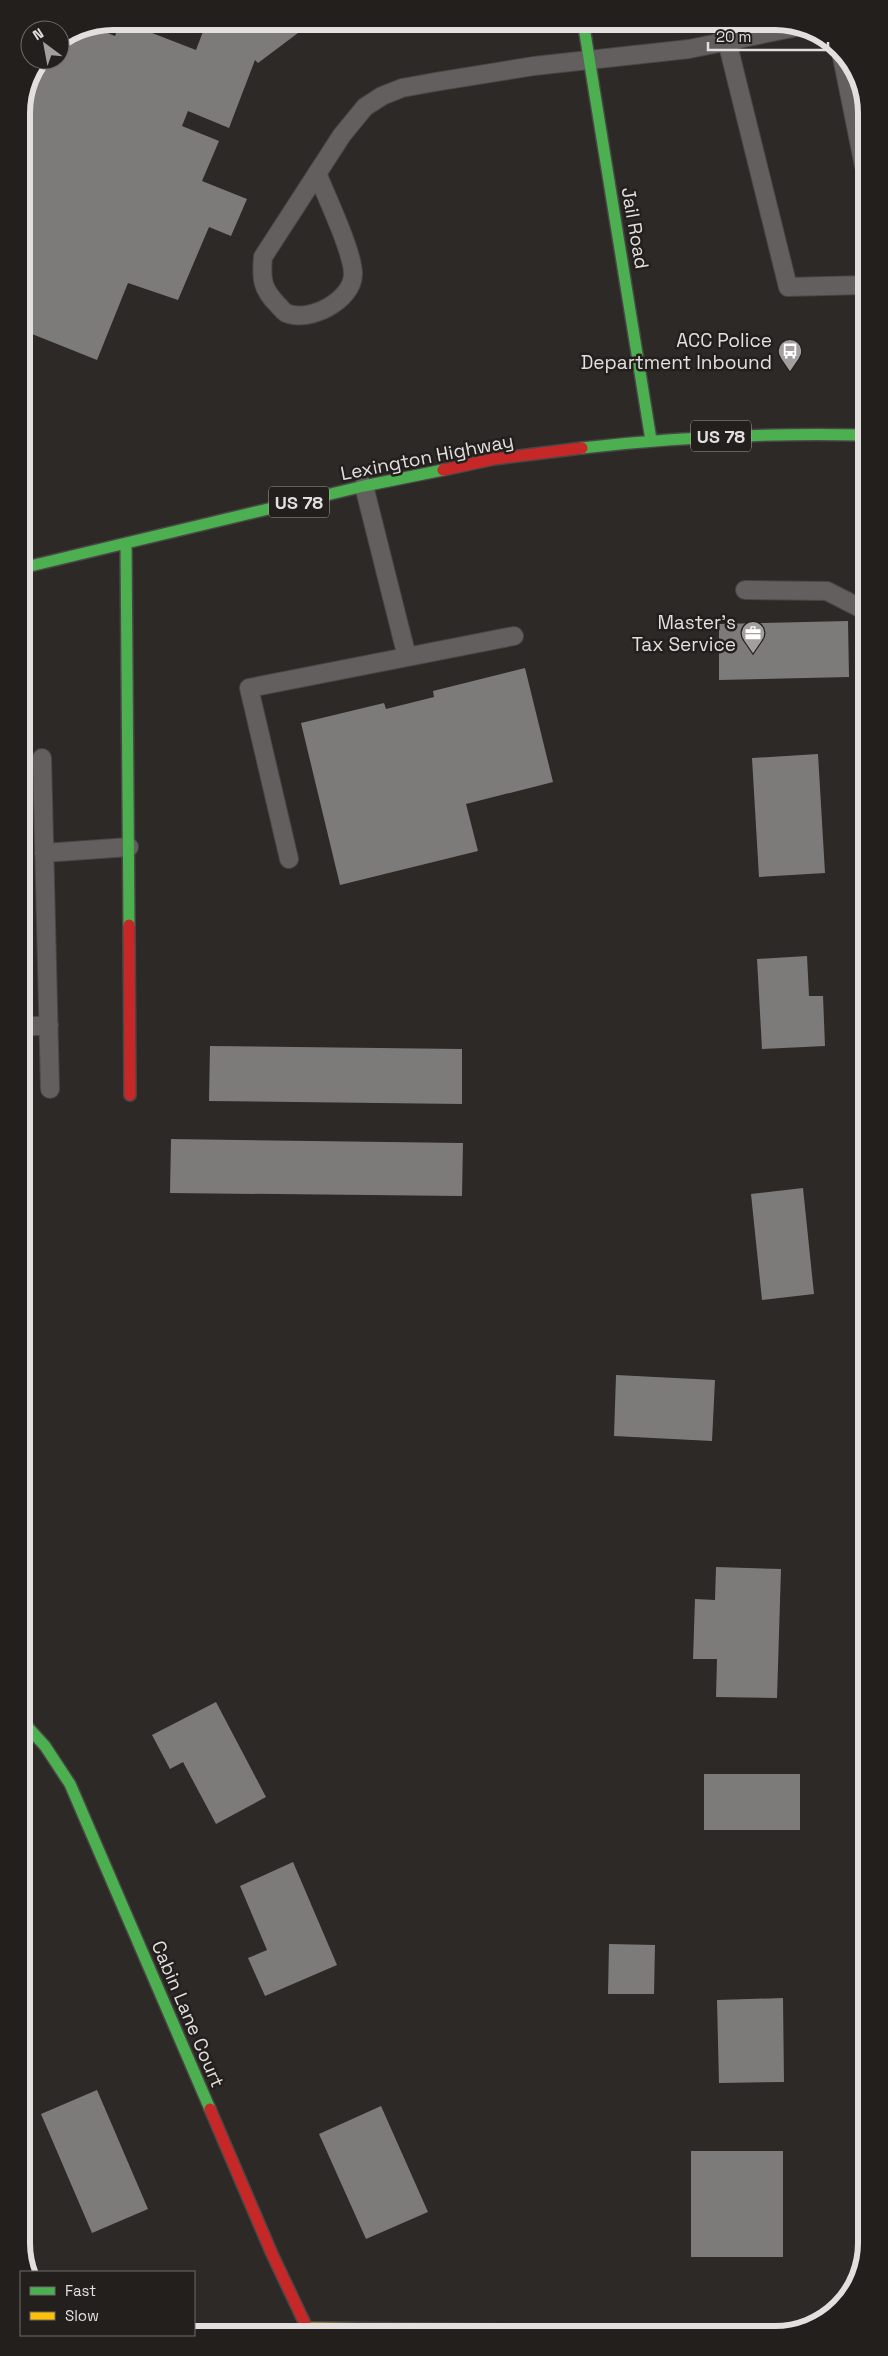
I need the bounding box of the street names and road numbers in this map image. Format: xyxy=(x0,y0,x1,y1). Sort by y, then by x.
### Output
street label: Jail Road xyxy=(616,185,654,271)
road number: US 78 xyxy=(691,421,751,452)
street label: Lexington Highway xyxy=(338,428,516,486)
road number: US 78 xyxy=(269,487,329,518)
street label: Cabin Lane Court xyxy=(146,1937,230,2091)

